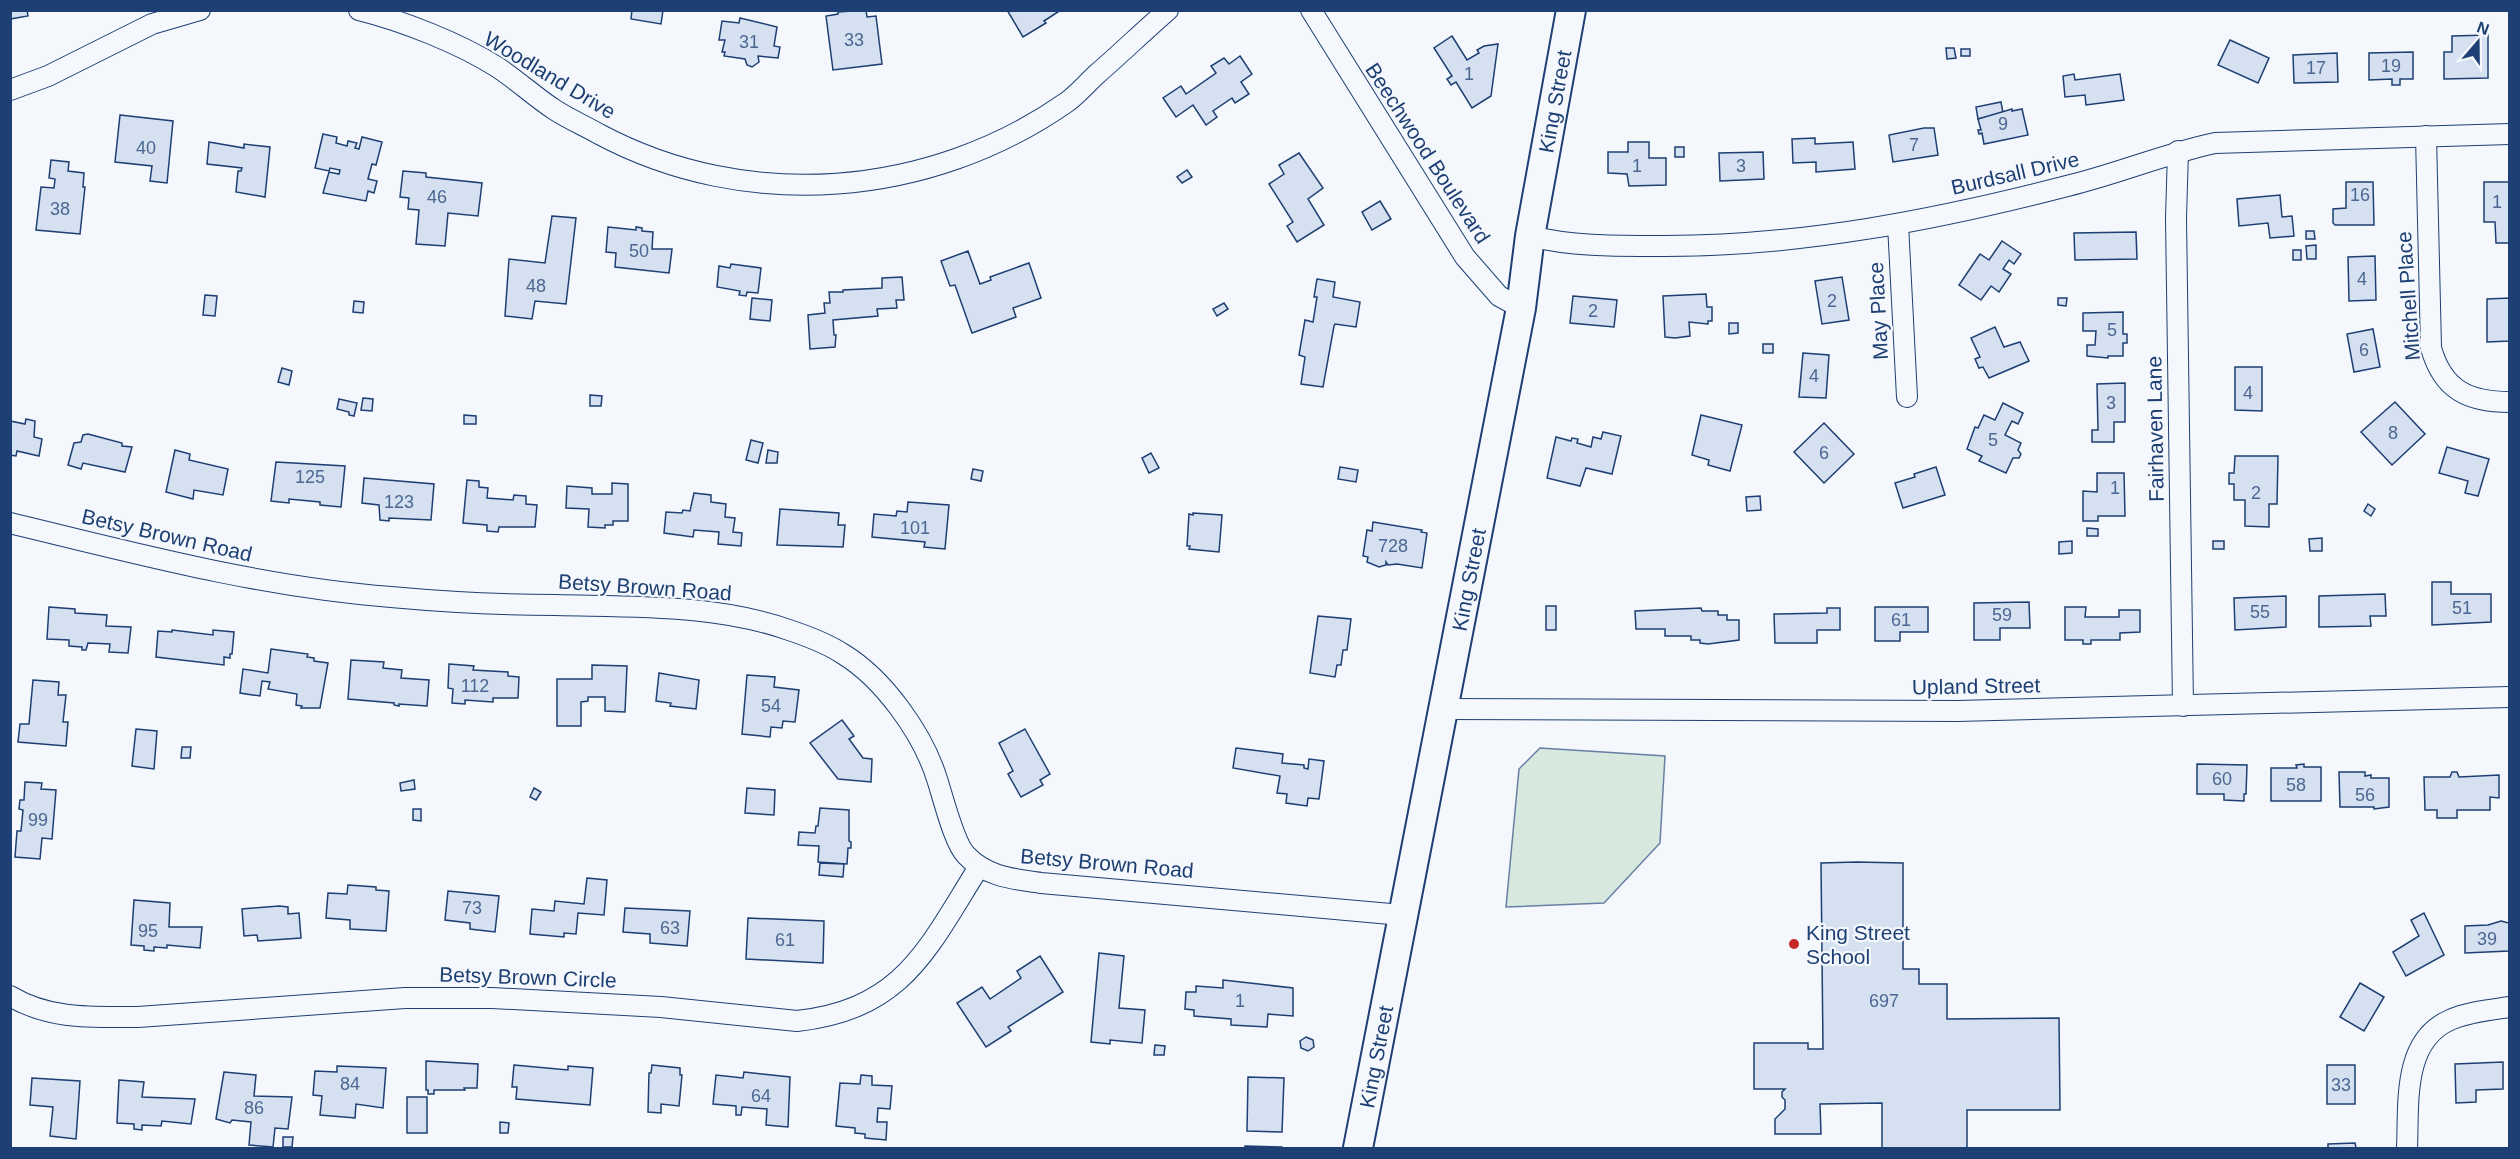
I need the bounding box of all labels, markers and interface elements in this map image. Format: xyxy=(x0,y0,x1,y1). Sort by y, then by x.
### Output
north arrow xyxy=(2448,12,2508,72)
text: N xyxy=(2475,18,2491,38)
street label: Woodland Drive xyxy=(480,27,620,123)
house number: 33 xyxy=(844,30,864,50)
house number: 31 xyxy=(739,32,759,52)
street label: King Street xyxy=(1534,48,1575,155)
house number: 19 xyxy=(2381,56,2401,76)
house number: 17 xyxy=(2306,58,2326,78)
street label: Beechwood Boulevard xyxy=(1361,59,1495,247)
house number: 1 xyxy=(1464,64,1474,84)
house number: 9 xyxy=(1998,114,2008,134)
house number: 7 xyxy=(1909,135,1919,155)
house number: 40 xyxy=(136,138,156,158)
street label: Burdsall Drive xyxy=(1949,147,2081,199)
house number: 1 xyxy=(1632,156,1642,176)
house number: 3 xyxy=(1736,156,1746,176)
house number: 16 xyxy=(2350,185,2370,205)
house number: 46 xyxy=(427,187,447,207)
house number: 1 xyxy=(2492,192,2502,212)
house number: 38 xyxy=(50,199,70,219)
street label: Mitchell Place xyxy=(2392,231,2424,361)
house number: 50 xyxy=(629,241,649,261)
street label: May Place xyxy=(1864,261,1892,361)
house number: 4 xyxy=(2357,269,2367,289)
house number: 48 xyxy=(526,276,546,296)
house number: 2 xyxy=(1827,291,1837,311)
house number: 2 xyxy=(1588,301,1598,321)
house number: 5 xyxy=(2107,320,2117,340)
house number: 6 xyxy=(2359,340,2369,360)
street label: Fairhaven Lane xyxy=(2142,356,2168,502)
house number: 4 xyxy=(1809,366,1819,386)
house number: 4 xyxy=(2243,383,2253,403)
house number: 3 xyxy=(2106,393,2116,413)
house number: 8 xyxy=(2388,423,2398,443)
house number: 5 xyxy=(1988,430,1998,450)
house number: 6 xyxy=(1819,443,1829,463)
house number: 125 xyxy=(295,467,325,487)
house number: 1 xyxy=(2110,478,2120,498)
house number: 2 xyxy=(2251,483,2261,503)
house number: 123 xyxy=(384,492,414,512)
street label: Betsy Brown Road xyxy=(80,504,254,566)
house number: 101 xyxy=(900,518,930,538)
street label: King Street xyxy=(1447,526,1490,633)
house number: 728 xyxy=(1378,536,1408,556)
street label: Betsy Brown Road xyxy=(557,569,733,605)
house number: 51 xyxy=(2452,598,2472,618)
house number: 55 xyxy=(2250,602,2270,622)
house number: 59 xyxy=(1992,605,2012,625)
house number: 61 xyxy=(1891,610,1911,630)
street label: Upland Street xyxy=(1912,673,2041,699)
house number: 112 xyxy=(461,676,489,696)
house number: 54 xyxy=(761,696,781,716)
house number: 60 xyxy=(2212,769,2232,789)
house number: 58 xyxy=(2286,775,2306,795)
house number: 56 xyxy=(2355,785,2375,805)
house number: 99 xyxy=(28,810,48,830)
street label: Betsy Brown Road xyxy=(1019,844,1195,882)
house number: 73 xyxy=(462,898,482,918)
house number: 63 xyxy=(660,918,680,938)
house number: 95 xyxy=(138,921,158,941)
place label: King Street School xyxy=(1806,921,1910,968)
house number: 39 xyxy=(2477,929,2497,949)
house number: 61 xyxy=(775,930,795,950)
marker: King Street School xyxy=(1787,937,1801,951)
street label: Betsy Brown Circle xyxy=(439,962,617,992)
house number: 1 xyxy=(1235,991,1245,1011)
house number: 697 xyxy=(1869,991,1899,1011)
street label: King Street xyxy=(1355,1003,1397,1110)
house number: 84 xyxy=(340,1074,360,1094)
house number: 33 xyxy=(2331,1075,2351,1095)
house number: 64 xyxy=(751,1086,771,1106)
house number: 86 xyxy=(244,1098,264,1118)

